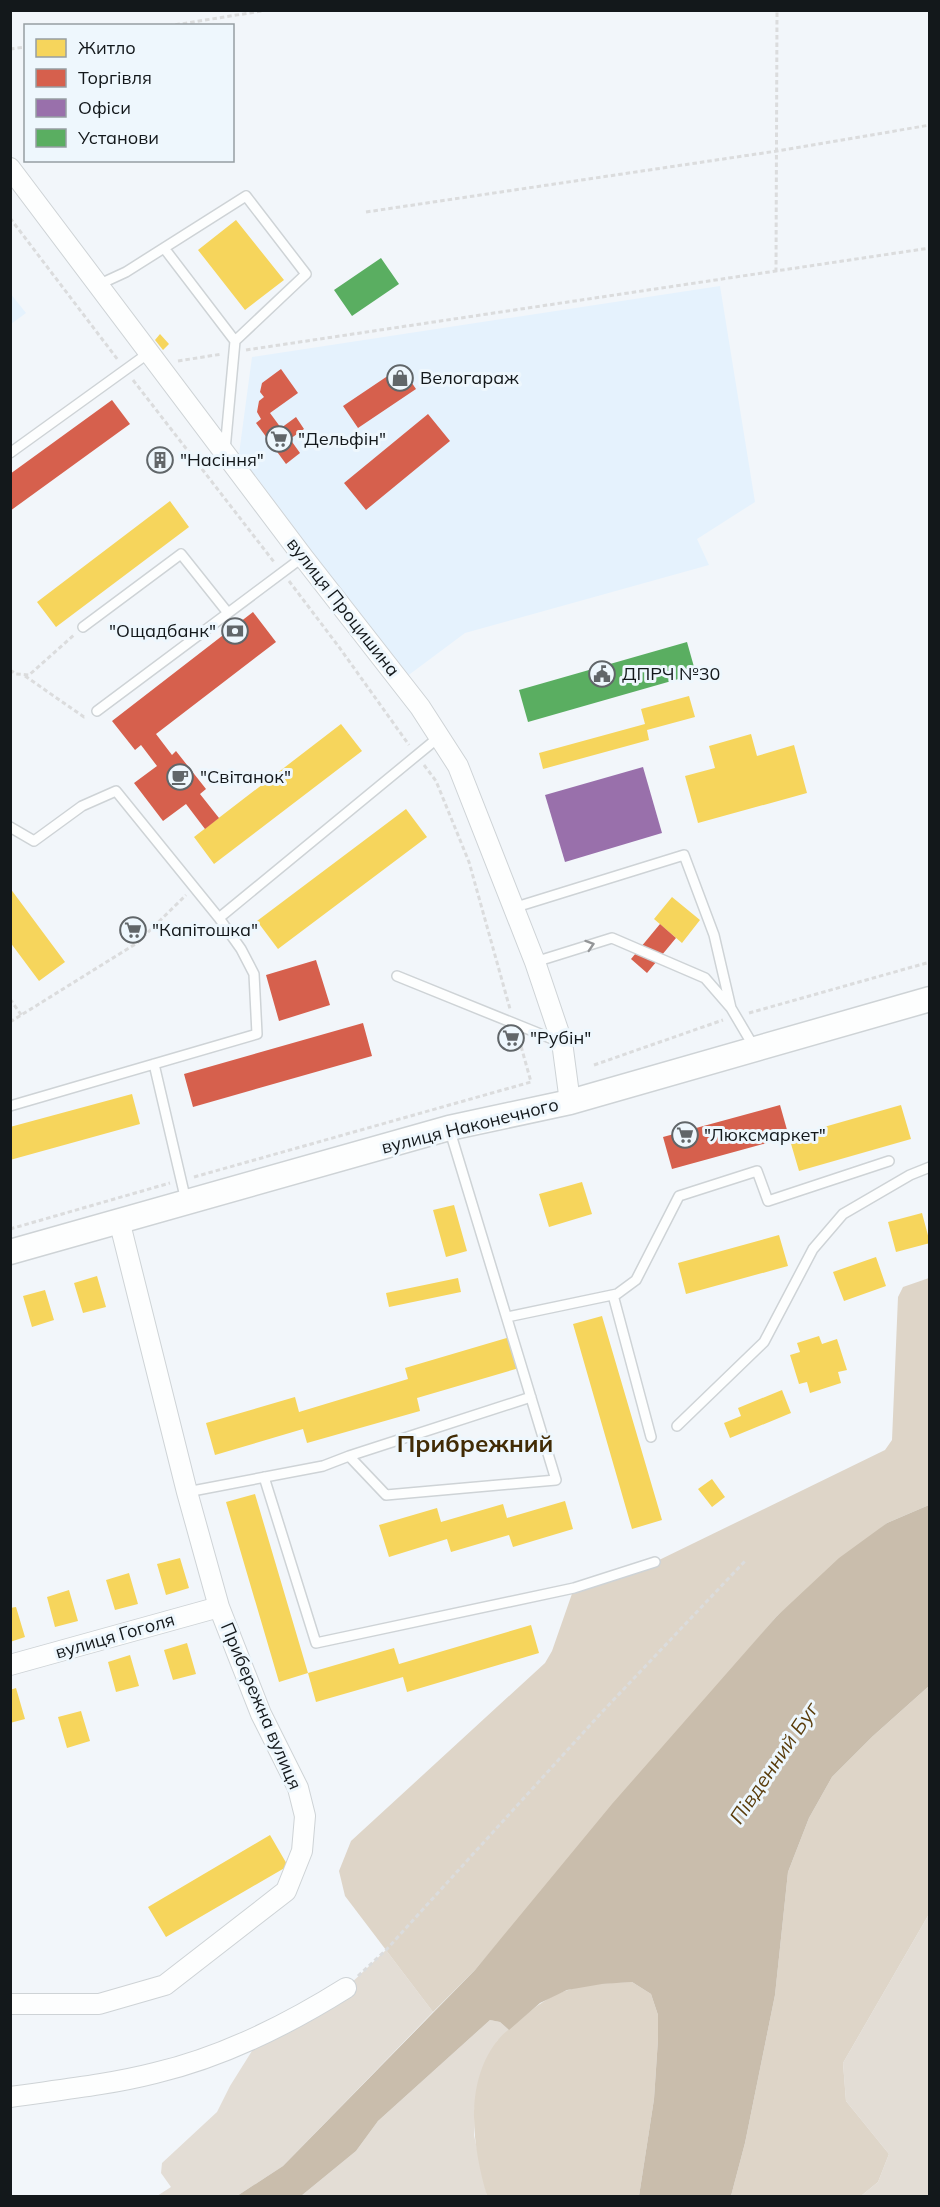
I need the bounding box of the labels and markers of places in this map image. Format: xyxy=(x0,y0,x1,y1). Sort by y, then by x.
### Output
shop icon: Велогараж xyxy=(385,363,415,393)
place label: Велогараж xyxy=(420,366,519,389)
supermarket icon: "Дельфін" xyxy=(264,424,294,454)
place label: "Дельфін" xyxy=(298,427,386,450)
building icon: "Насіння" xyxy=(145,445,175,475)
place label: "Насіння" xyxy=(180,448,264,471)
bank icon: "Ощадбанк" xyxy=(220,616,250,646)
place label: "Ощадбанк" xyxy=(109,619,216,642)
public building icon: ДПРЧ №30 xyxy=(587,659,617,689)
place label: ДПРЧ №30 xyxy=(622,662,720,685)
cafe icon: "Світанок" xyxy=(165,762,195,792)
place label: "Світанок" xyxy=(200,765,291,788)
supermarket icon: "Капітошка" xyxy=(118,915,148,945)
place label: "Капітошка" xyxy=(152,918,258,941)
supermarket icon: "Рубін" xyxy=(496,1023,526,1053)
place label: "Рубін" xyxy=(530,1026,591,1049)
supermarket icon: "Люксмаркет" xyxy=(670,1120,700,1150)
place label: "Люксмаркет" xyxy=(704,1123,826,1146)

